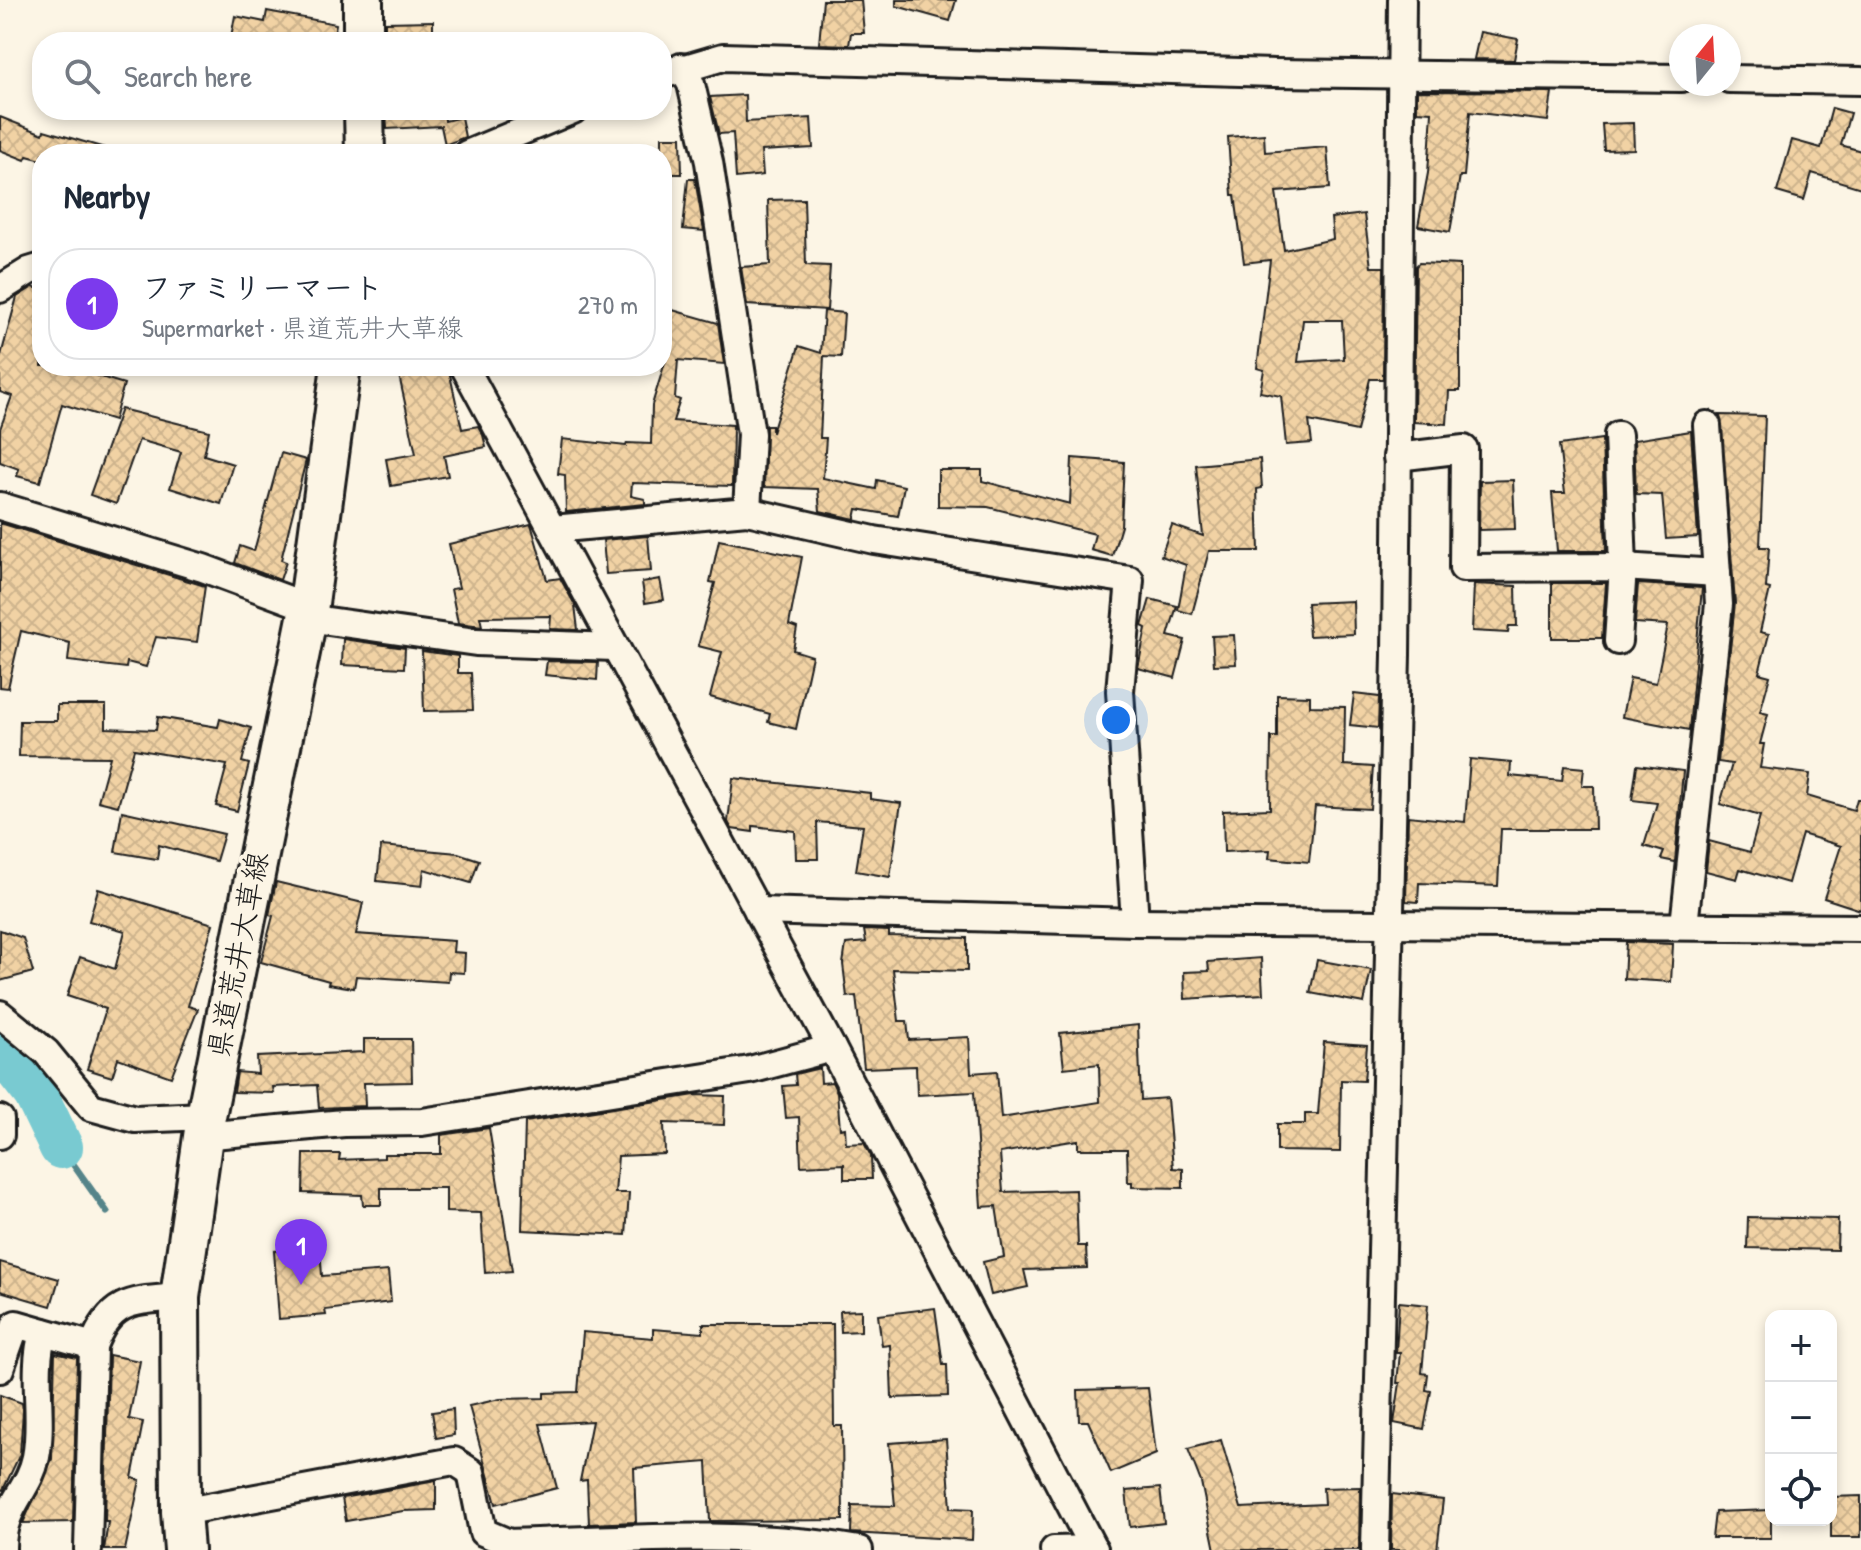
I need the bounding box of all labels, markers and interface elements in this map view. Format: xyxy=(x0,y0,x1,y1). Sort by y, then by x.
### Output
north arrow xyxy=(1669,24,1741,96)
search box xyxy=(32,32,672,120)
icon: search xyxy=(60,54,104,98)
text: Search here xyxy=(124,56,252,96)
text: Nearby xyxy=(64,173,150,219)
text: ファミリーマート xyxy=(142,267,383,307)
text: 1 xyxy=(87,287,97,322)
text: 270 m xyxy=(578,287,638,322)
text: Supermarket · 県道荒井大草線 xyxy=(142,310,463,345)
your location xyxy=(1096,700,1136,740)
street label: 県道荒井大草線 xyxy=(197,848,277,1062)
pin: 1 xyxy=(275,1219,327,1285)
map controls xyxy=(1765,1310,1837,1526)
button: + xyxy=(1765,1310,1837,1382)
button: − xyxy=(1765,1382,1837,1454)
button: locate xyxy=(1765,1454,1837,1526)

